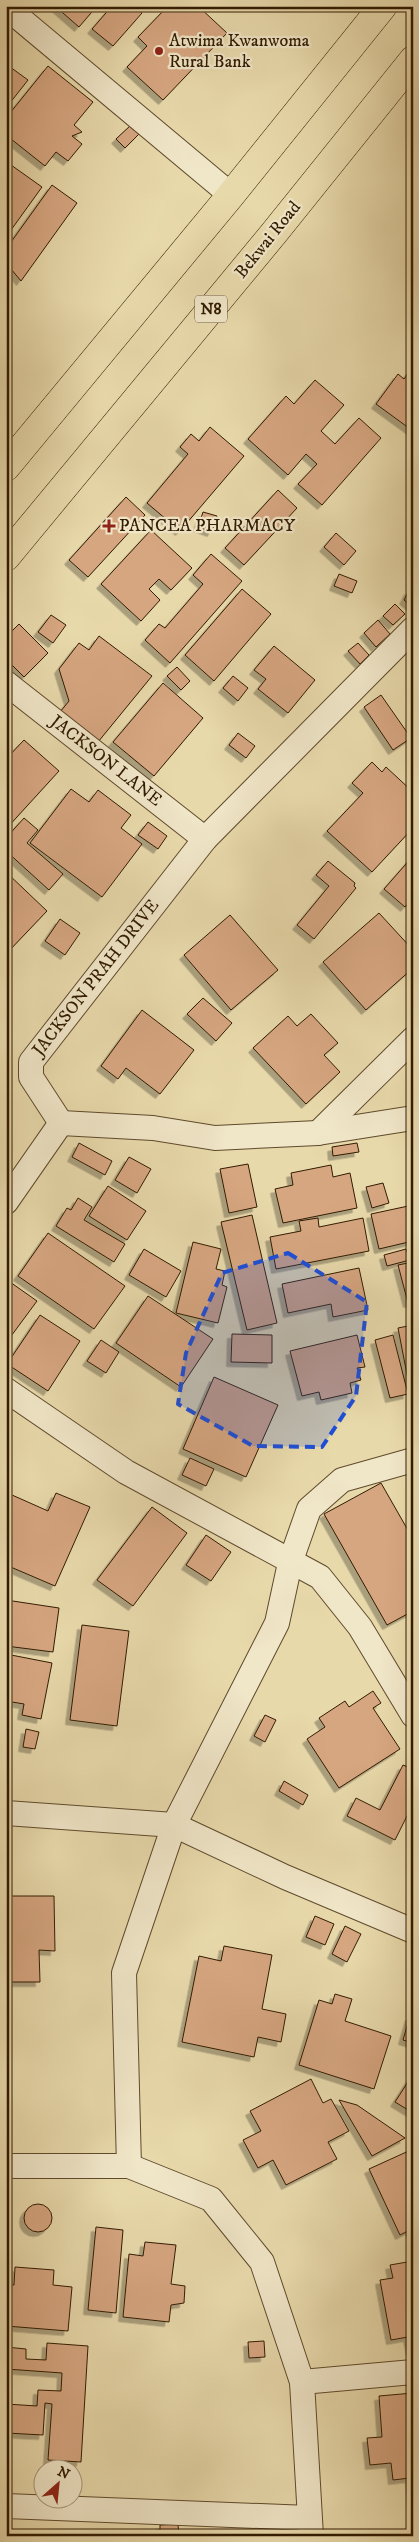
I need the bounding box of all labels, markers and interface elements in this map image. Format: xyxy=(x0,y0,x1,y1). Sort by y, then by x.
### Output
place label: Atwima Kwanwoma Rural Bank xyxy=(169,30,310,73)
marker: Atwima Kwanwoma Rural Bank xyxy=(153,45,165,57)
street label: Bekwai Road xyxy=(230,197,306,283)
road number: N8 xyxy=(195,296,227,322)
place label: PANCEA PHARMACY xyxy=(119,515,296,537)
marker: PANCEA PHARMACY xyxy=(103,520,115,532)
street label: JACKSON LANE xyxy=(44,709,166,812)
street label: JACKSON PRAH DRIVE xyxy=(27,895,164,1062)
north arrow xyxy=(32,2460,82,2510)
text: N xyxy=(54,2463,73,2484)

